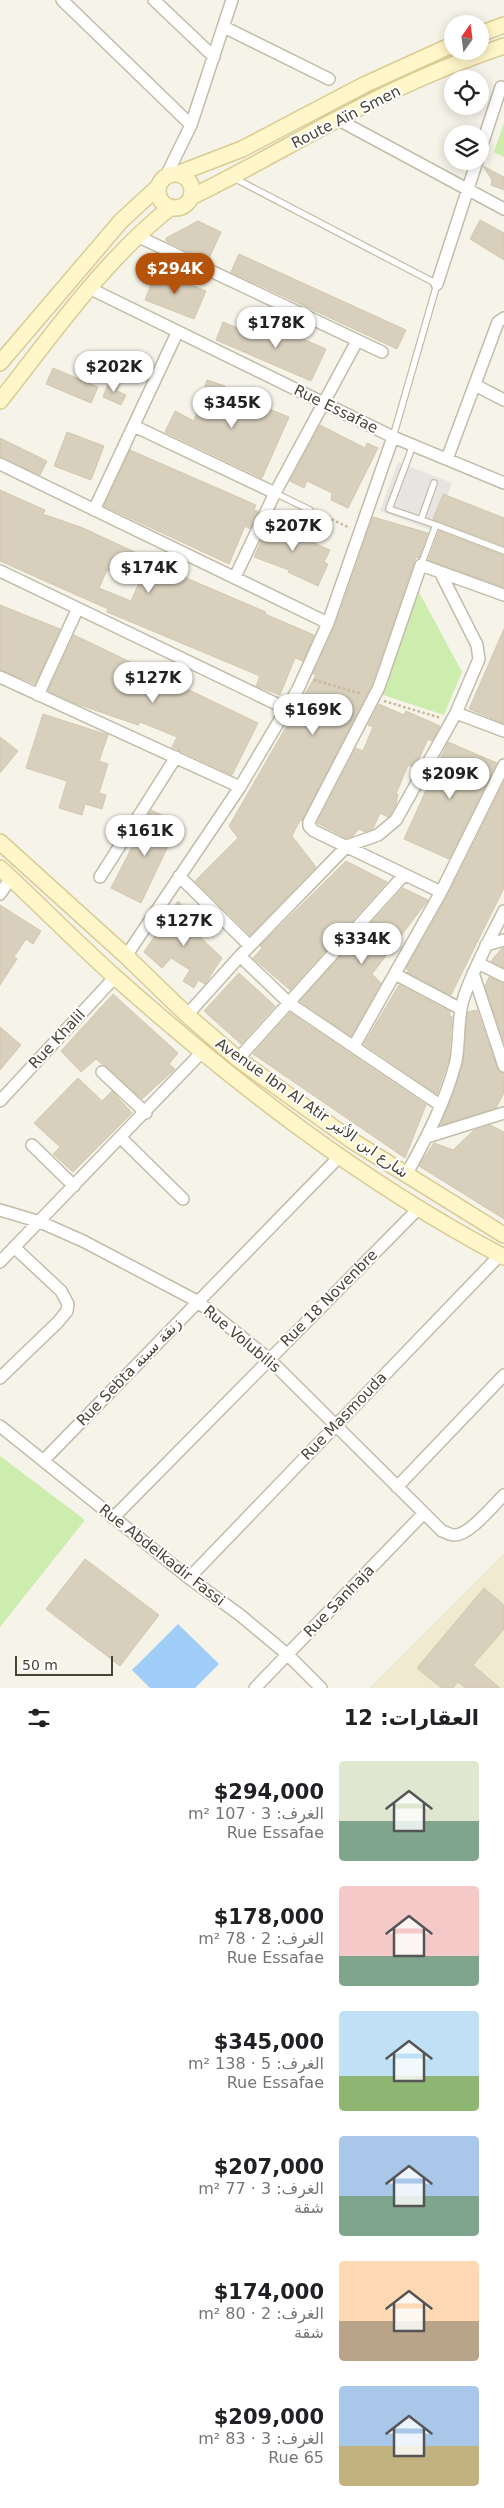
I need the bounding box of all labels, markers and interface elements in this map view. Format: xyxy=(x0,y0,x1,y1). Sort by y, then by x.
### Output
north arrow xyxy=(444,15,489,60)
map controls xyxy=(444,15,489,170)
button: locate xyxy=(444,70,489,115)
street label: Route Aïn Smen xyxy=(289,82,403,152)
button: layers xyxy=(444,125,489,170)
pin: $294K xyxy=(140,252,210,295)
text: $294K xyxy=(147,259,203,278)
pin: $178K xyxy=(241,306,311,349)
text: $178K xyxy=(248,313,304,332)
pin: $202K xyxy=(79,350,149,393)
text: $202K xyxy=(86,357,142,376)
street label: Rue Essafae xyxy=(291,381,381,437)
pin: $345K xyxy=(197,386,267,429)
text: $345K xyxy=(204,393,260,412)
pin: $207K xyxy=(258,510,328,552)
text: $207K xyxy=(265,516,321,535)
pin: $174K xyxy=(114,552,184,594)
text: $174K xyxy=(121,558,177,577)
pin: $127K xyxy=(118,662,188,704)
text: $127K xyxy=(125,668,181,687)
pin: $169K xyxy=(278,694,348,736)
text: $169K xyxy=(285,700,341,719)
pin: $209K xyxy=(415,758,485,800)
text: $209K xyxy=(422,764,478,783)
pin: $161K xyxy=(110,814,180,857)
text: $161K xyxy=(117,821,173,840)
pin: $127K xyxy=(149,904,219,947)
text: $127K xyxy=(156,911,212,930)
pin: $334K xyxy=(327,922,397,965)
text: $334K xyxy=(334,929,390,948)
street label: Rue Khalil xyxy=(25,1006,89,1072)
street label: Avenue Ibn Al Atir شارع ابن الأثير xyxy=(212,1033,412,1182)
street label: Rue 18 Novenbre xyxy=(277,1246,381,1350)
street label: Rue Volubilis xyxy=(200,1302,284,1377)
street label: Rue Sebta زنقة سبتة xyxy=(73,1314,185,1430)
street label: Rue Masmouda xyxy=(298,1368,390,1464)
street label: Rue Abdelkadir Fassi xyxy=(96,1500,228,1610)
street label: Rue Sanhaja xyxy=(300,1561,378,1641)
scale bar xyxy=(15,1653,112,1676)
text: 50 m xyxy=(22,1657,58,1673)
icon: filters xyxy=(25,1704,53,1732)
text: العقارات: 12 xyxy=(344,1706,479,1730)
text: $294,000 xyxy=(214,1780,324,1804)
icon: home xyxy=(379,1781,439,1841)
text: الغرف: 3 · 107 m² xyxy=(188,1804,324,1823)
text: Rue Essafae xyxy=(227,1823,324,1842)
text: $178,000 xyxy=(214,1905,324,1929)
icon: home xyxy=(379,1906,439,1966)
text: الغرف: 2 · 78 m² xyxy=(198,1929,324,1948)
text: Rue Essafae xyxy=(227,1948,324,1967)
text: $345,000 xyxy=(214,2030,324,2054)
icon: home xyxy=(379,2031,439,2091)
text: الغرف: 5 · 138 m² xyxy=(188,2054,324,2073)
text: Rue Essafae xyxy=(227,2073,324,2092)
text: $207,000 xyxy=(214,2155,324,2179)
icon: home xyxy=(379,2156,439,2216)
text: الغرف: 3 · 77 m² xyxy=(198,2179,324,2198)
text: شقة xyxy=(294,2198,324,2217)
text: $174,000 xyxy=(214,2280,324,2304)
icon: home xyxy=(379,2281,439,2341)
text: الغرف: 2 · 80 m² xyxy=(198,2304,324,2323)
text: شقة xyxy=(294,2323,324,2342)
text: $209,000 xyxy=(214,2405,324,2429)
icon: home xyxy=(379,2406,439,2466)
text: الغرف: 3 · 83 m² xyxy=(198,2429,324,2448)
text: Rue 65 xyxy=(268,2448,324,2467)

